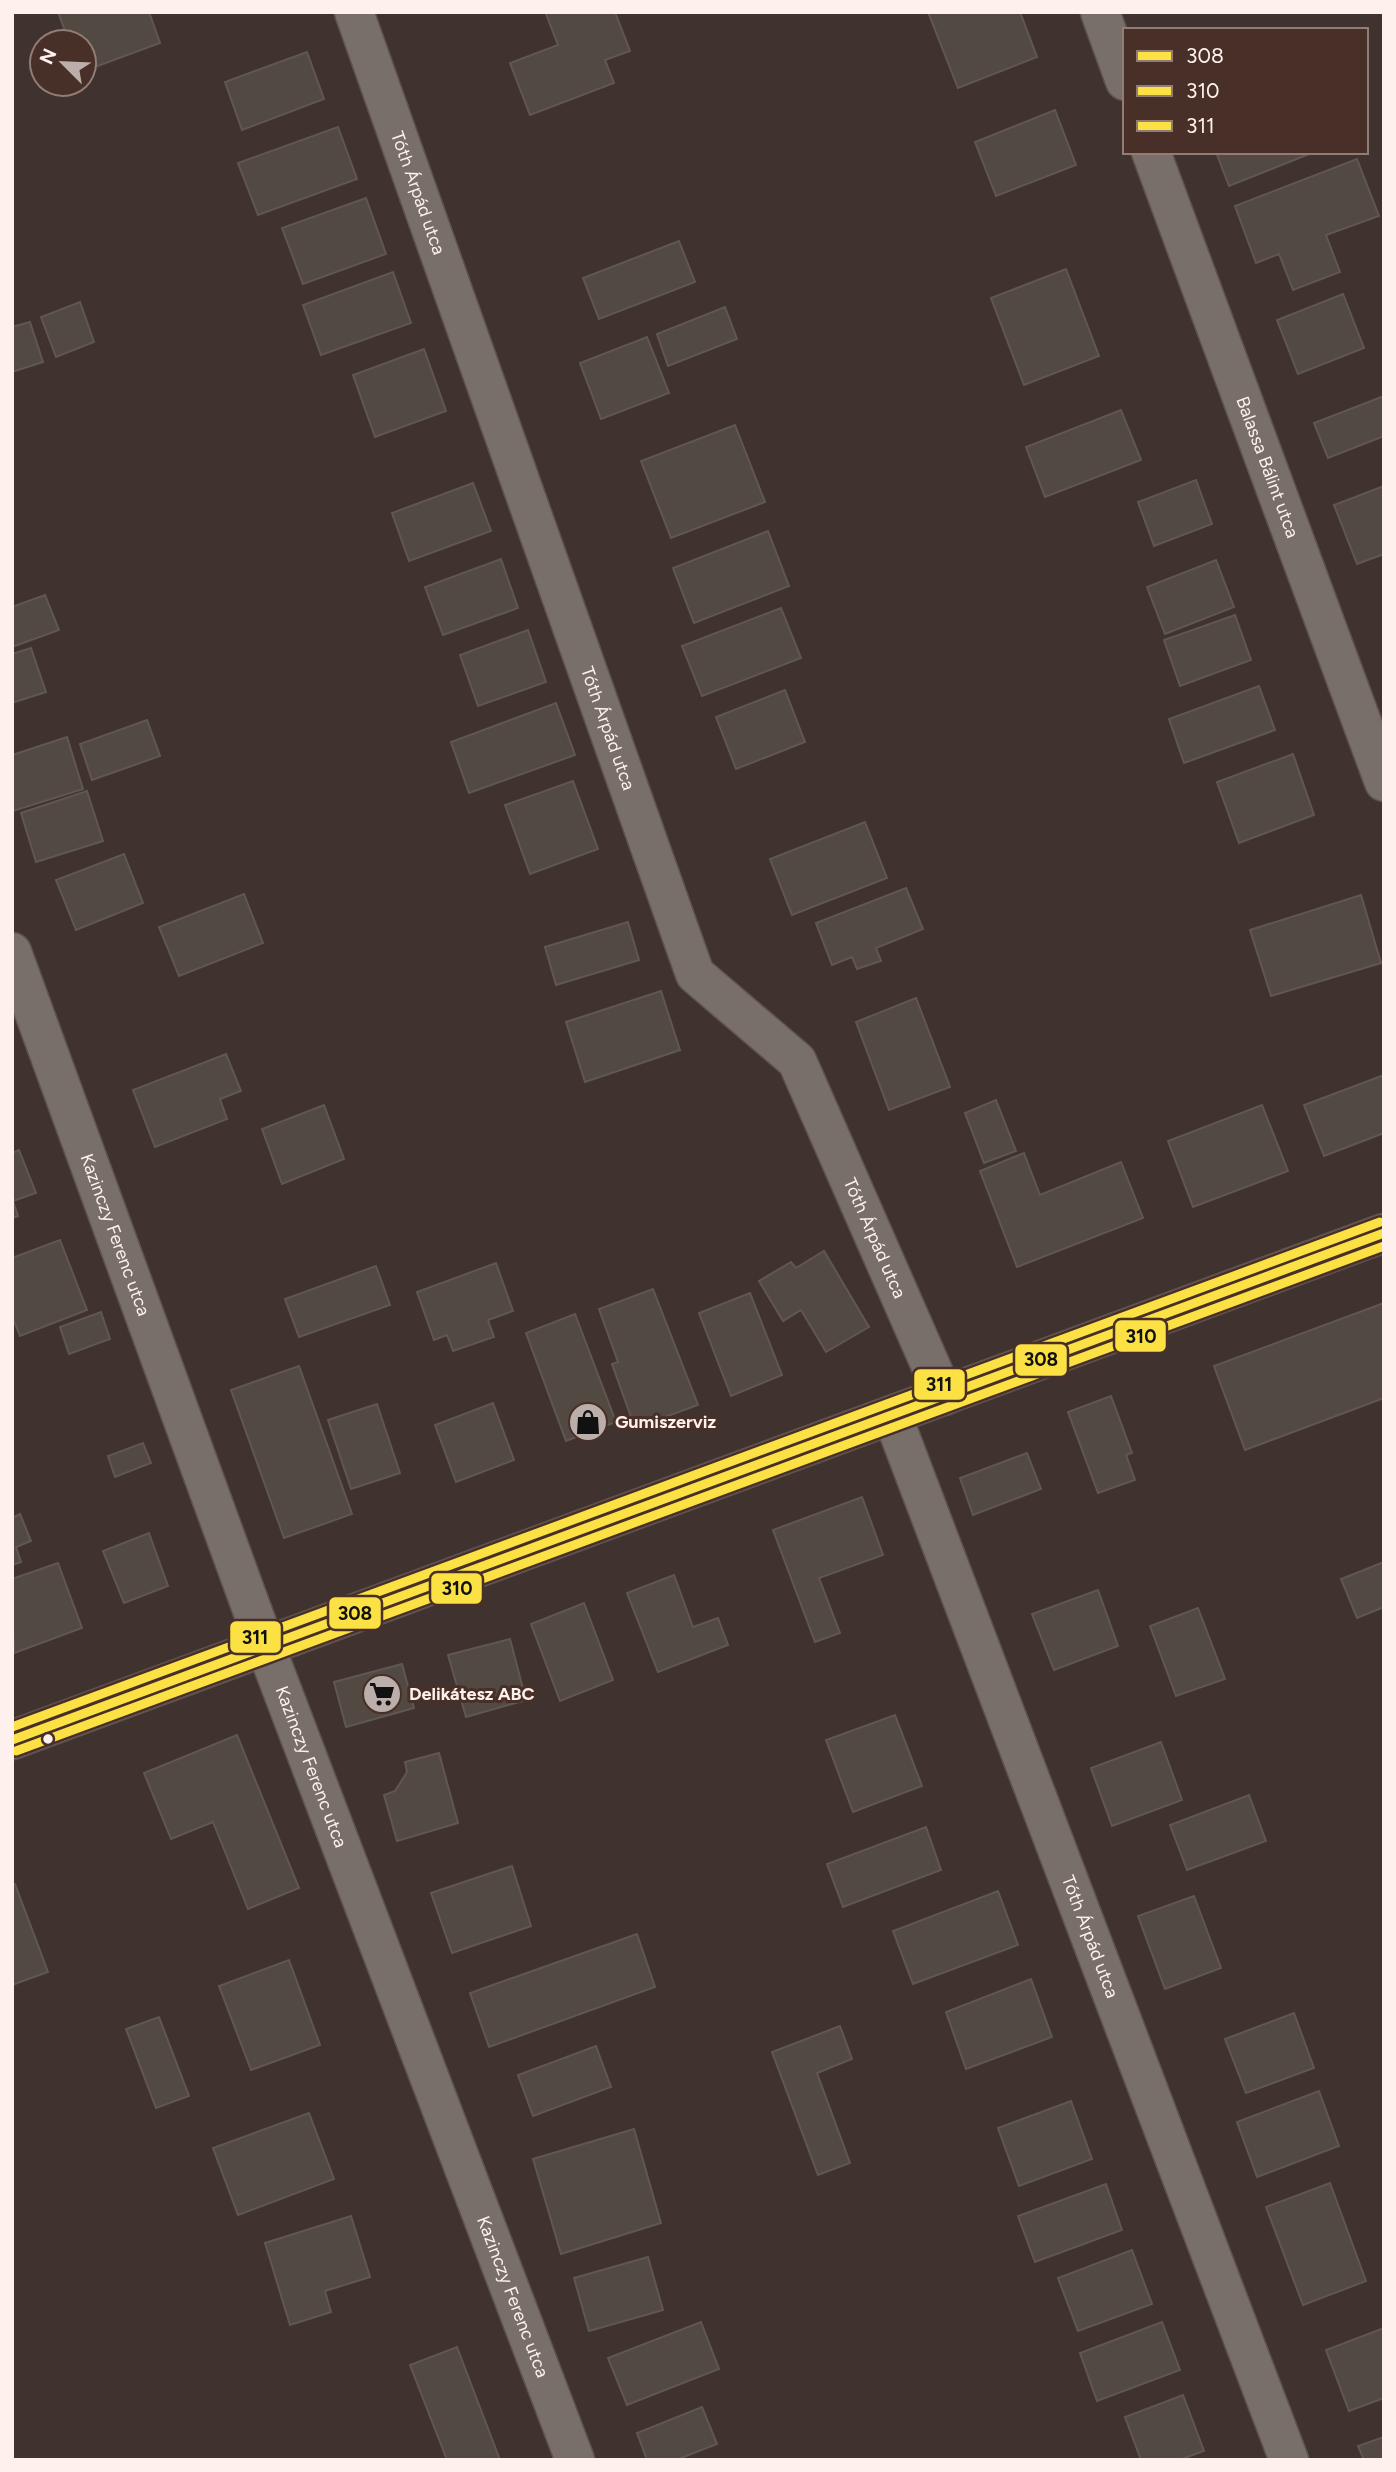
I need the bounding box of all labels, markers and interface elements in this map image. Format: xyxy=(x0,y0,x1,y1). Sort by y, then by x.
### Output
north arrow xyxy=(28,28,98,98)
legend xyxy=(1123,28,1368,154)
text: 308 xyxy=(1186,43,1224,68)
text: N xyxy=(34,45,61,68)
text: 310 xyxy=(1186,78,1220,103)
text: 311 xyxy=(1186,113,1215,138)
street label: Tóth Árpád utca xyxy=(386,128,450,258)
street label: Balassa Bálint utca xyxy=(1231,393,1304,541)
street label: Tóth Árpád utca xyxy=(576,664,640,793)
street label: Kazinczy Ferenc utca xyxy=(76,1151,155,1319)
street label: Tóth Árpád utca xyxy=(839,1174,911,1302)
line badge: 310 xyxy=(1114,1319,1167,1353)
text: 310 xyxy=(1126,1325,1156,1348)
line badge: 308 xyxy=(1014,1343,1068,1377)
text: 308 xyxy=(1024,1348,1058,1371)
line badge: 311 xyxy=(913,1368,966,1401)
text: 311 xyxy=(926,1373,952,1396)
shop icon: Gumiszerviz xyxy=(567,1401,609,1443)
place label: Gumiszerviz xyxy=(615,1411,717,1433)
line badge: 310 xyxy=(430,1572,483,1605)
text: 310 xyxy=(442,1577,472,1600)
line badge: 308 xyxy=(328,1596,382,1630)
text: 308 xyxy=(338,1602,372,1625)
line badge: 311 xyxy=(229,1620,282,1654)
text: 311 xyxy=(242,1626,268,1649)
supermarket icon: Delikátesz ABC xyxy=(361,1673,403,1715)
street label: Kazinczy Ferenc utca xyxy=(271,1683,352,1851)
place label: Delikátesz ABC xyxy=(409,1683,535,1705)
unlabelled marker xyxy=(41,1732,55,1746)
street label: Tóth Árpád utca xyxy=(1057,1872,1123,2001)
street label: Kazinczy Ferenc utca xyxy=(472,2213,554,2381)

